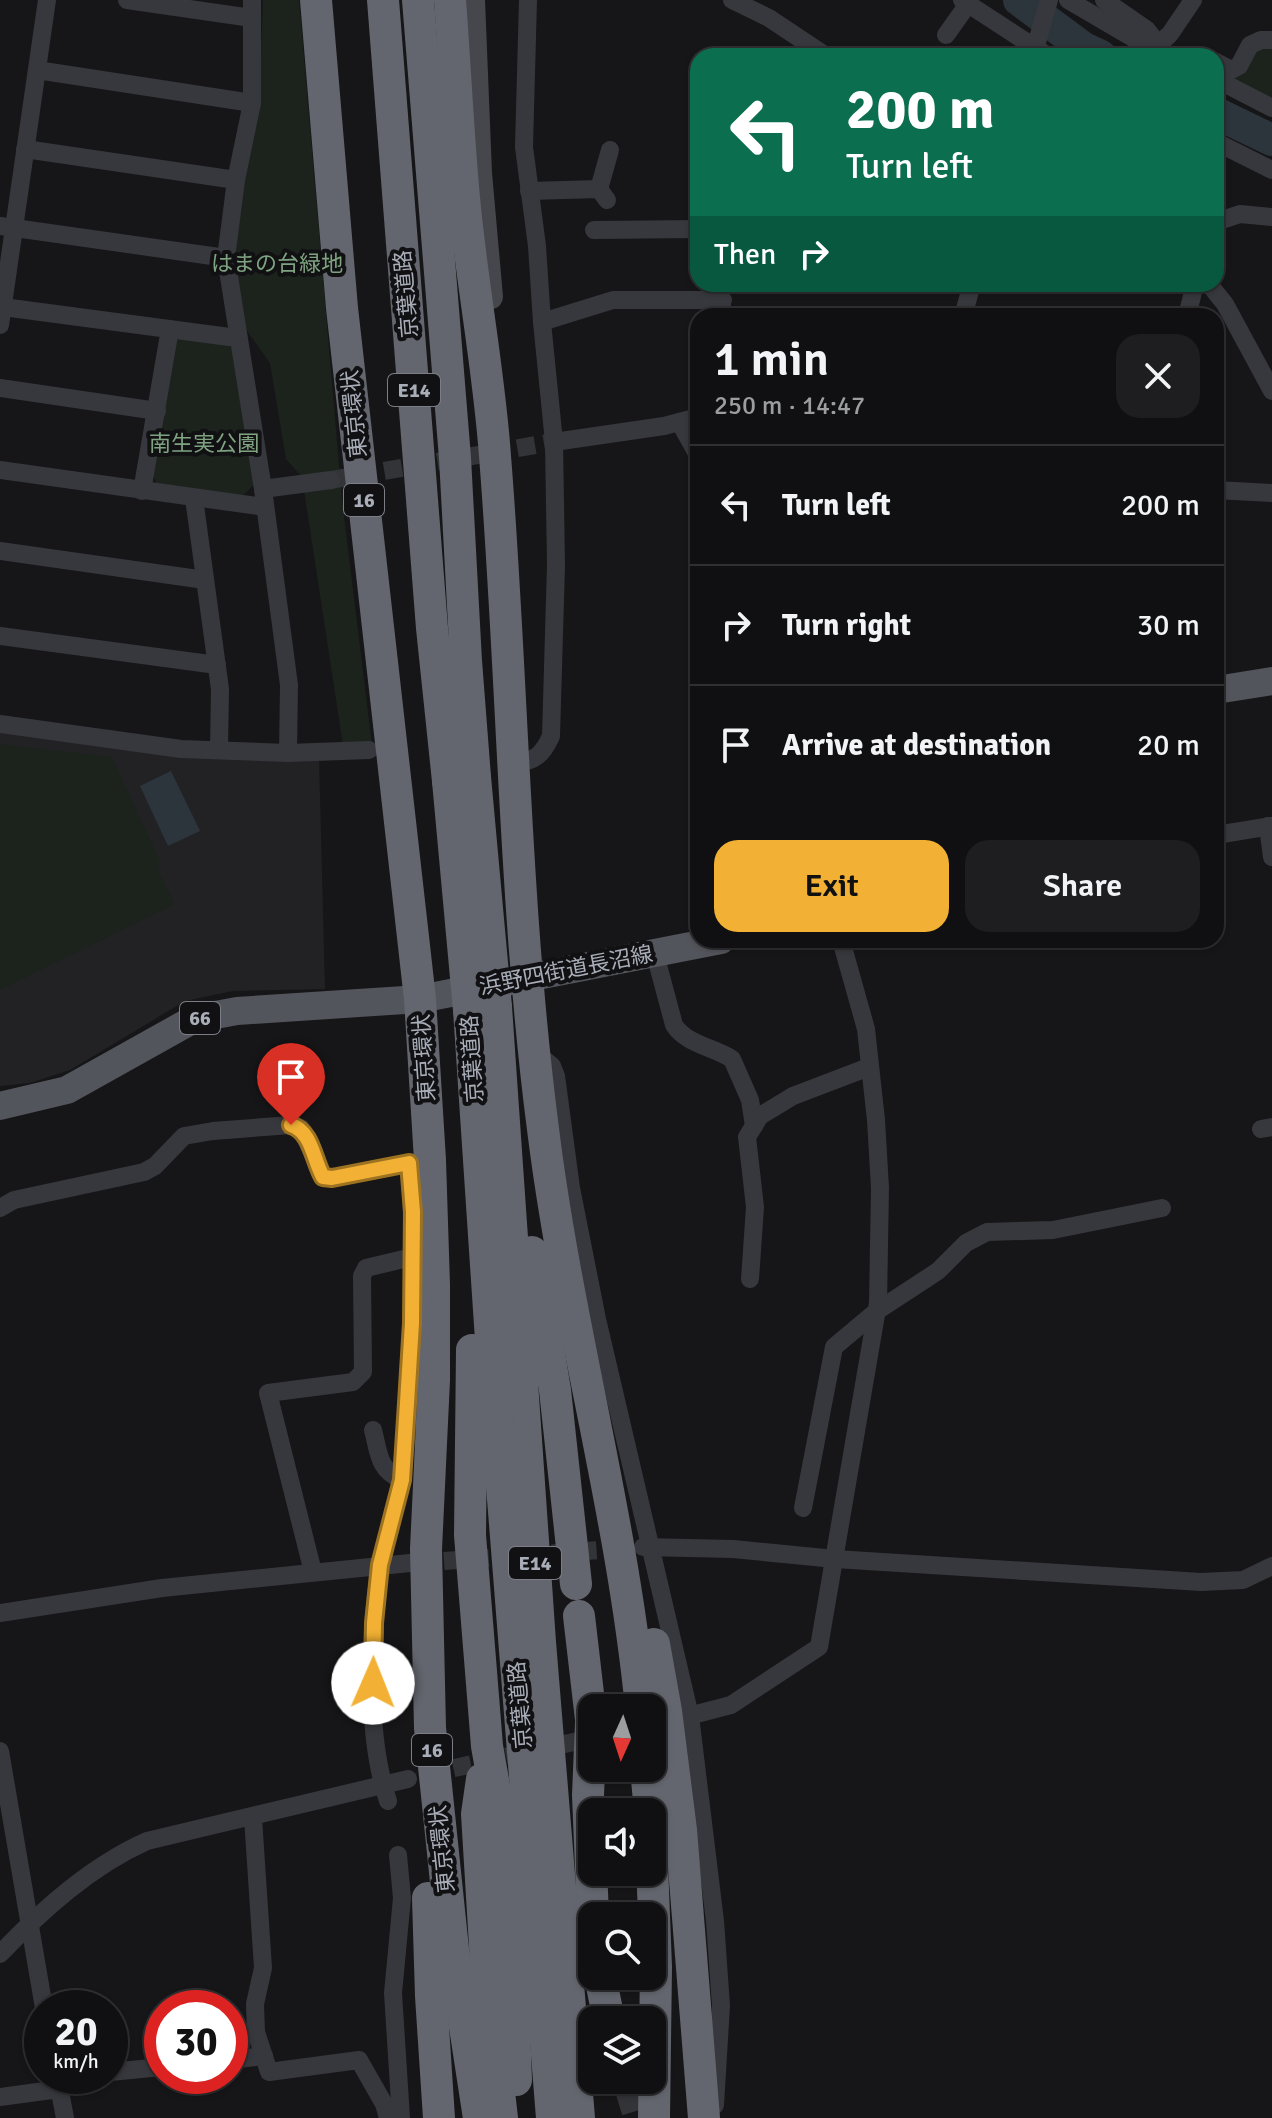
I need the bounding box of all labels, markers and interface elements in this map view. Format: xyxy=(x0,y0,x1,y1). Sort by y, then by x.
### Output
text: 200 m xyxy=(846,75,994,144)
icon: left xyxy=(714,80,818,184)
text: Turn left xyxy=(846,144,973,189)
icon: right xyxy=(792,232,836,276)
text: Then xyxy=(714,236,776,273)
street label: 京葉道路 xyxy=(389,249,423,339)
park label: はまの台緑地 xyxy=(211,250,343,277)
text: 1 min xyxy=(714,330,829,389)
button: close xyxy=(1116,334,1200,418)
street label: 東京環状 xyxy=(336,369,372,459)
road number: E14 xyxy=(388,374,440,406)
text: 250 m · 14:47 xyxy=(714,390,865,422)
park label: 南生実公園 xyxy=(149,430,259,457)
icon: left xyxy=(714,483,758,527)
road number: 16 xyxy=(344,484,384,516)
text: Turn left xyxy=(782,487,891,524)
text: 200 m xyxy=(1121,487,1200,524)
icon: right xyxy=(714,603,758,647)
text: Turn right xyxy=(782,607,911,644)
text: 30 m xyxy=(1137,607,1200,644)
icon: arrive xyxy=(714,723,758,767)
text: Arrive at destination xyxy=(782,727,1051,764)
text: 20 m xyxy=(1137,727,1200,764)
button: Exit xyxy=(714,840,949,932)
button: Share xyxy=(965,840,1200,932)
street label: 浜野四街道長沼線 xyxy=(477,940,655,1000)
road number: 66 xyxy=(180,1002,220,1034)
street label: 東京環状 xyxy=(407,1013,441,1103)
street label: 京葉道路 xyxy=(455,1014,489,1104)
pin xyxy=(257,1043,325,1125)
icon: arrive xyxy=(269,1055,313,1099)
road number: E14 xyxy=(509,1547,561,1579)
position arrow xyxy=(331,1641,415,1725)
street label: 京葉道路 xyxy=(503,1660,537,1750)
north arrow xyxy=(578,1694,666,1782)
map controls xyxy=(578,1694,666,2094)
road number: 16 xyxy=(412,1734,452,1766)
button: sound xyxy=(578,1798,666,1886)
street label: 東京環状 xyxy=(424,1804,460,1894)
button: search xyxy=(578,1902,666,1990)
speed limit sign: 30 xyxy=(144,1990,248,2094)
button: layers xyxy=(578,2006,666,2094)
text: 20 xyxy=(54,2007,98,2057)
text: km/h xyxy=(53,2049,99,2074)

